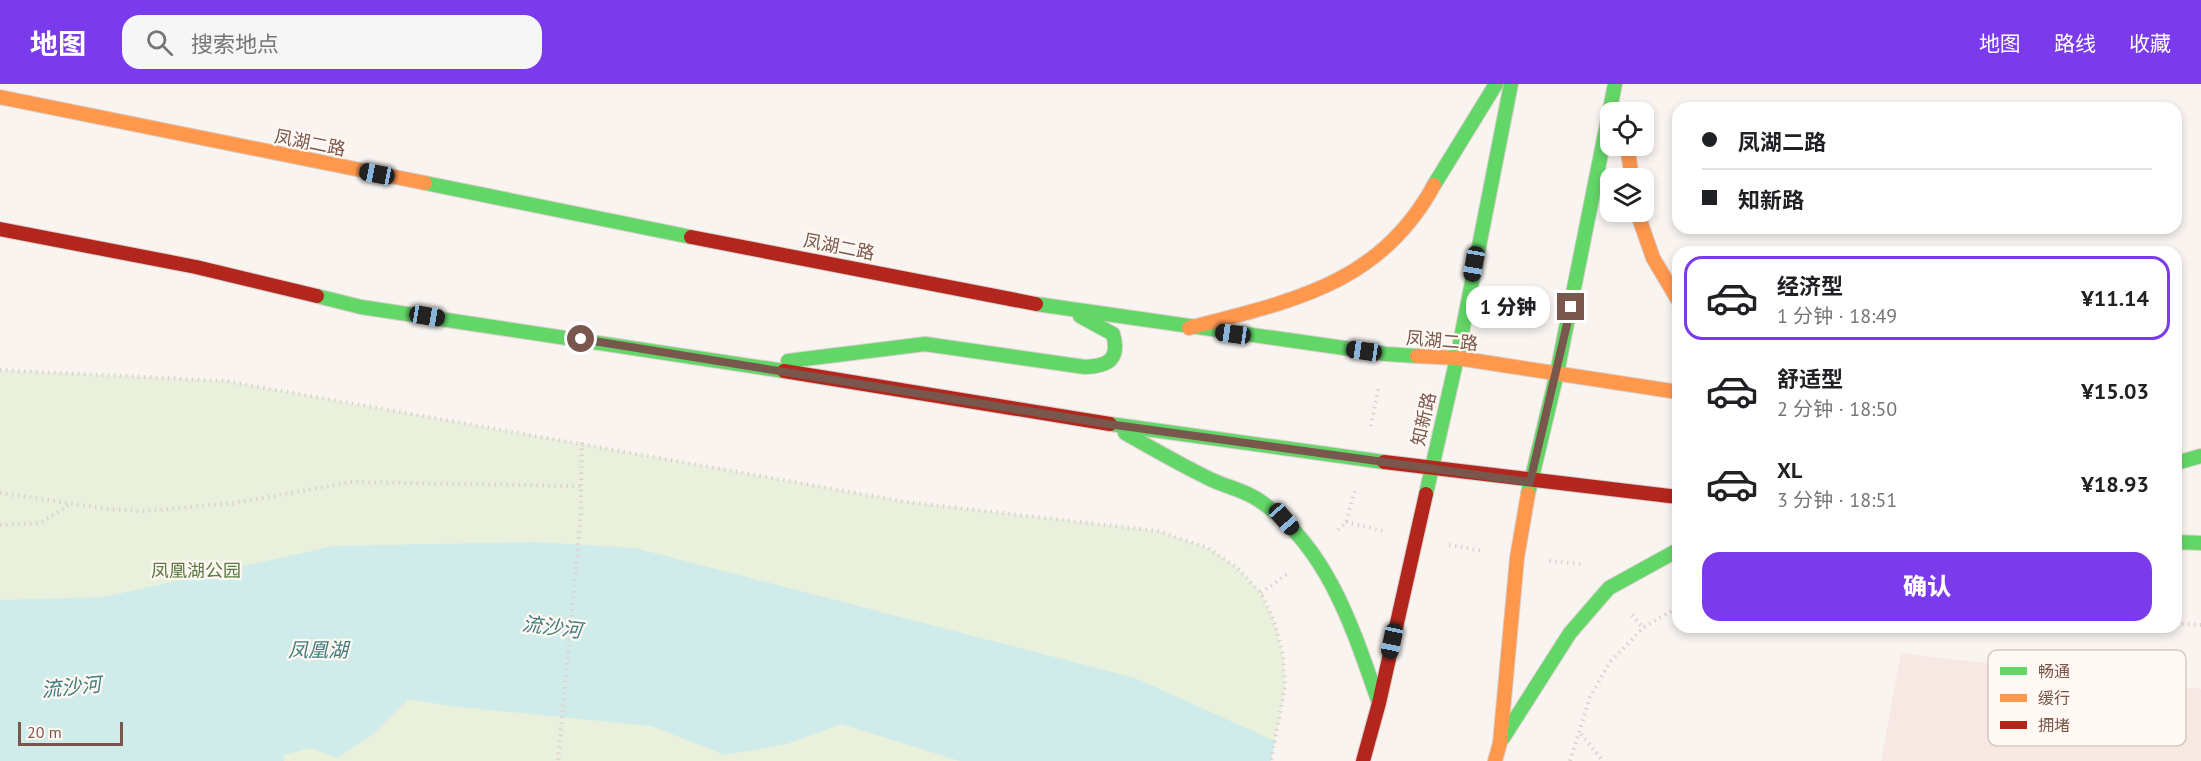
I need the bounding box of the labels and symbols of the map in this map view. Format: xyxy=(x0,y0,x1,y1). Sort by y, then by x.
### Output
street label: 凤湖二路 xyxy=(273,124,348,161)
car xyxy=(358,162,396,186)
street label: 凤湖二路 xyxy=(802,228,877,265)
car xyxy=(1462,245,1486,283)
callout: 1 分钟 xyxy=(1466,286,1550,328)
route end xyxy=(1557,293,1584,320)
car xyxy=(408,304,446,328)
car xyxy=(1214,323,1252,345)
route start xyxy=(567,325,594,352)
street label: 凤湖二路 xyxy=(1405,326,1479,355)
car xyxy=(1345,340,1383,362)
street label: 知新路 xyxy=(1406,390,1441,448)
car xyxy=(1265,500,1303,538)
park label: 凤凰湖公园 xyxy=(151,559,241,582)
water label: 流沙河 xyxy=(521,610,587,644)
car xyxy=(1379,622,1405,660)
water label: 凤凰湖 xyxy=(288,637,351,663)
legend xyxy=(1988,650,2186,746)
text: 畅通 xyxy=(2038,661,2070,681)
water label: 流沙河 xyxy=(40,671,106,703)
text: 缓行 xyxy=(2038,688,2070,708)
text: 拥堵 xyxy=(2038,715,2070,735)
scale bar xyxy=(18,719,123,746)

